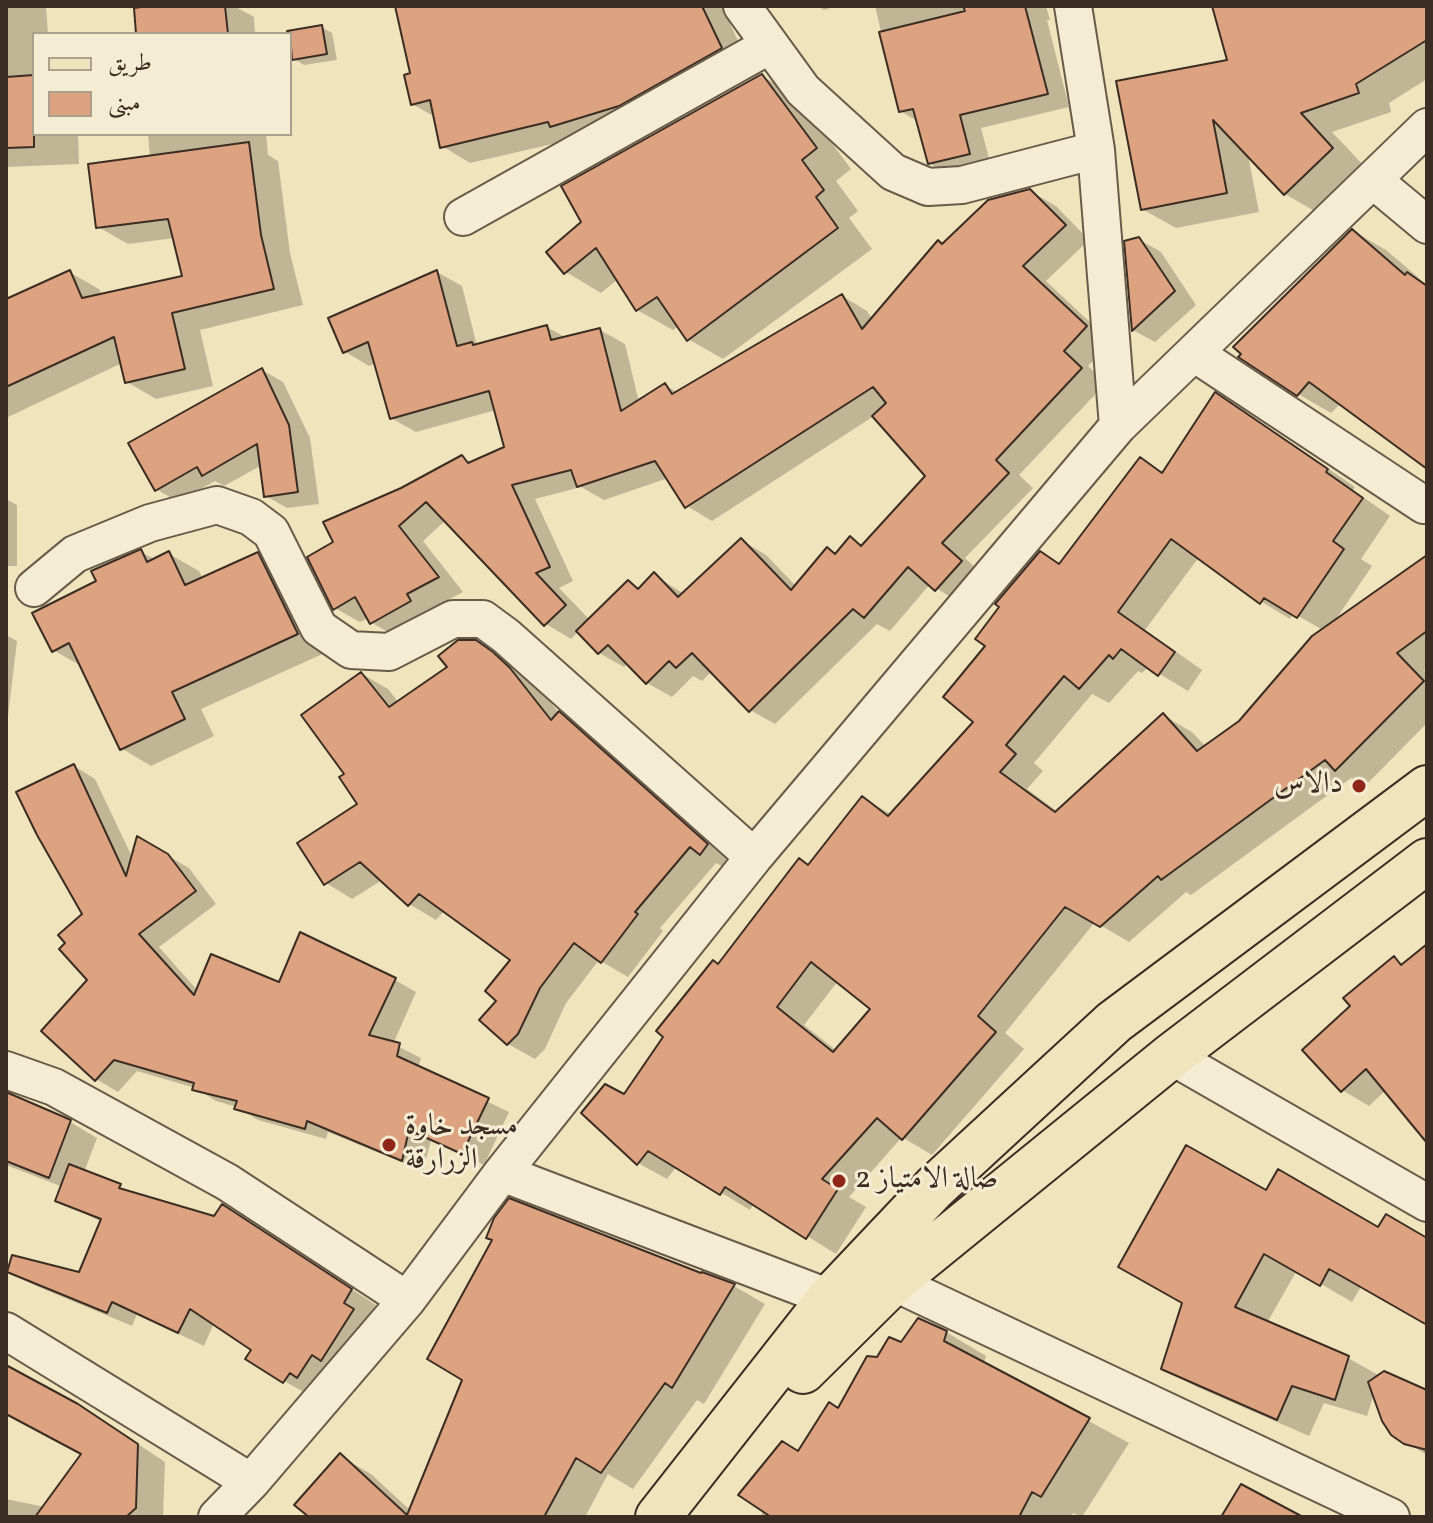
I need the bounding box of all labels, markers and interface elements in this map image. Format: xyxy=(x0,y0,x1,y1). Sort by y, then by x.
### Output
legend xyxy=(32,32,292,136)
text: طريق xyxy=(108,47,152,81)
text: مبنى xyxy=(108,87,141,121)
place label: دالاس xyxy=(1274,768,1343,804)
marker: دالاس xyxy=(1350,777,1368,795)
place label: مسجد خاوة الزرارقة xyxy=(405,1110,518,1180)
marker: مسجد خاوة الزرارقة xyxy=(380,1136,398,1154)
place label: صالة الامتياز 2 xyxy=(855,1163,998,1199)
marker: صالة الامتياز 2 xyxy=(830,1172,848,1190)

